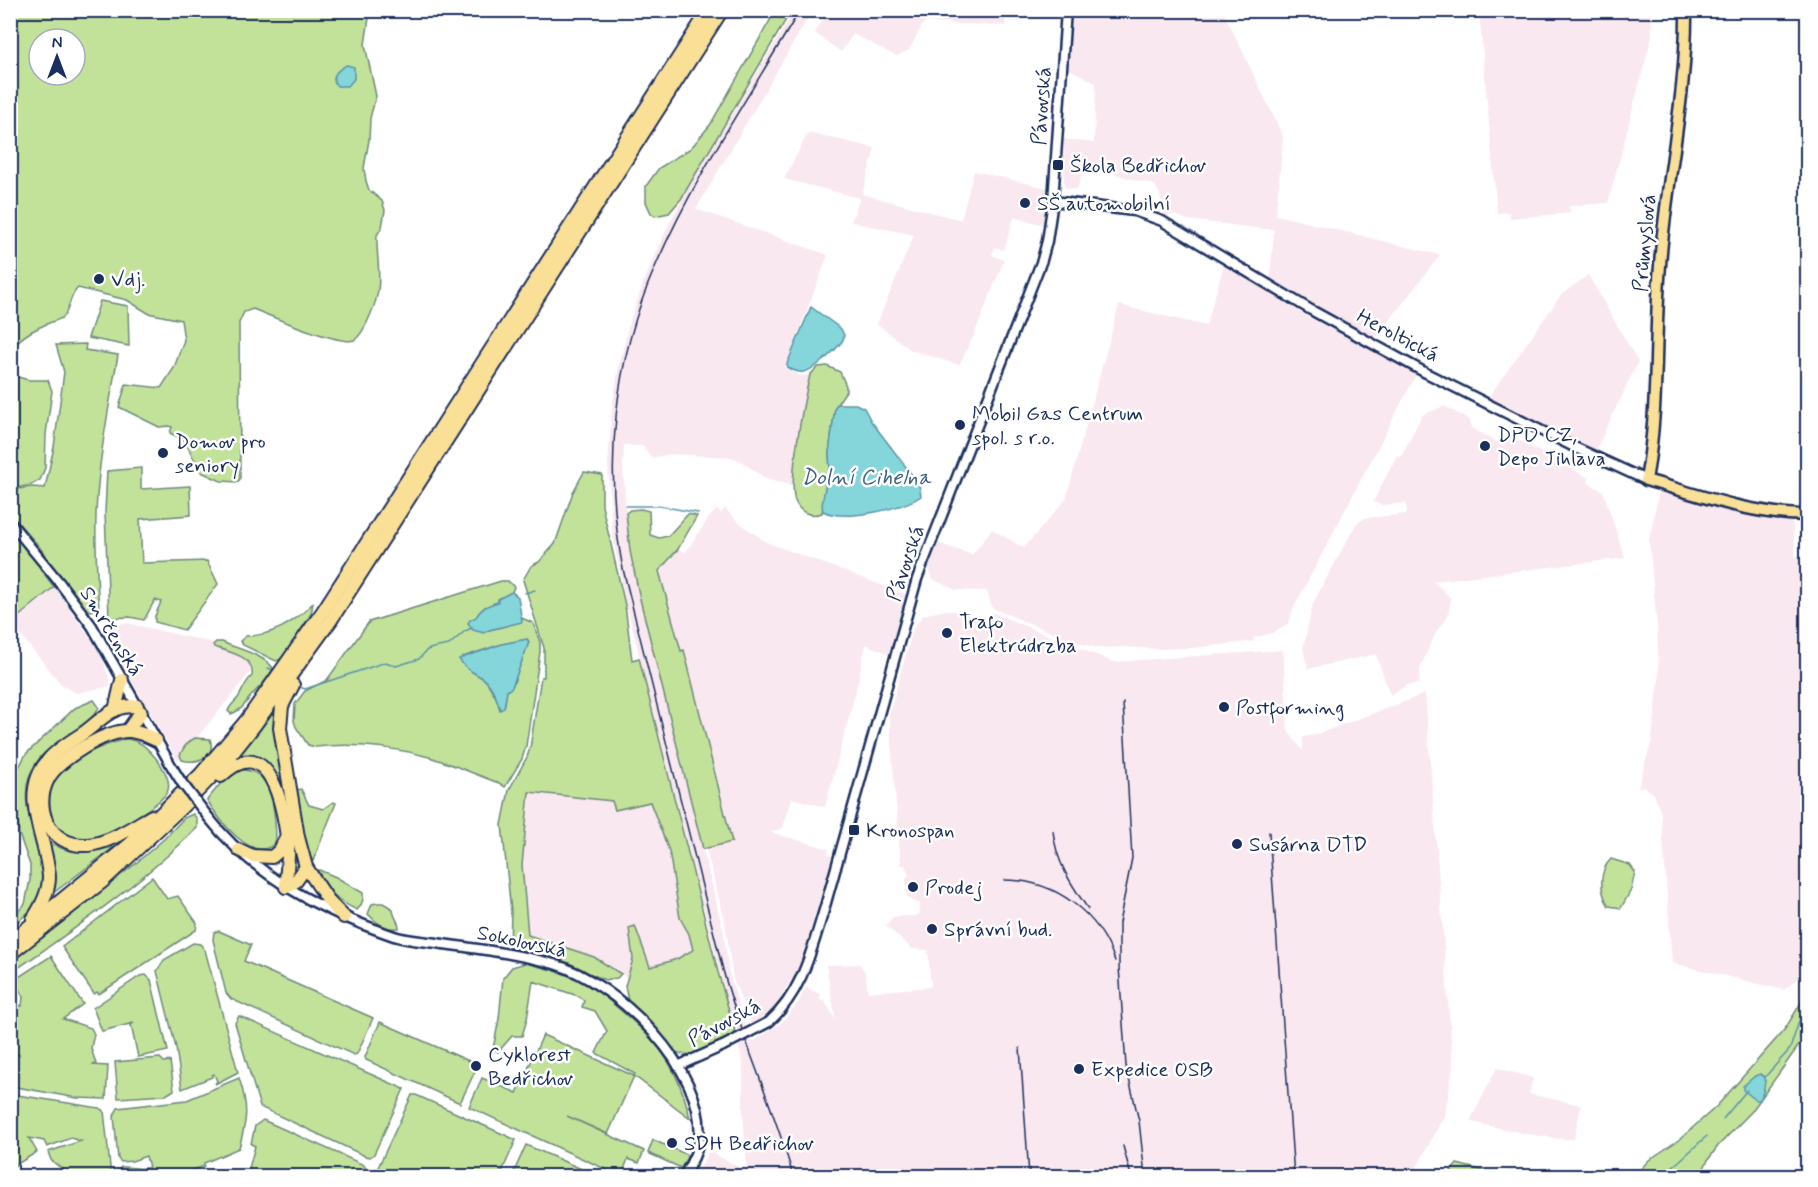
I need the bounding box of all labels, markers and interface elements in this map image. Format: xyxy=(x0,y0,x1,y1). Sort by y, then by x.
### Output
north arrow xyxy=(27,27,87,87)
text: N xyxy=(52,33,62,54)
street label: Pávovská xyxy=(1025,66,1059,146)
place label: Škola Bedřichov xyxy=(1070,152,1206,180)
marker: Škola Bedřichov xyxy=(1051,158,1065,172)
place label: SŠ automobilní xyxy=(1037,190,1171,218)
street label: Průmyslová xyxy=(1627,193,1663,293)
marker: SŠ automobilní xyxy=(1018,196,1032,210)
place label: Vdj. xyxy=(111,266,145,294)
marker: Vdj. xyxy=(92,272,106,286)
street label: Heroltická xyxy=(1351,303,1444,369)
place label: Mobil Gas Centrum spol. s r.o. xyxy=(972,400,1143,452)
marker: Mobil Gas Centrum spol. s r.o. xyxy=(953,418,967,432)
place label: DPD CZ, Depo Jihlava xyxy=(1497,421,1606,473)
place label: Domov pro seniory xyxy=(175,428,266,480)
marker: DPD CZ, Depo Jihlava xyxy=(1478,439,1492,453)
marker: Domov pro seniory xyxy=(156,446,170,460)
water label: Dolní Cihelna xyxy=(801,464,932,492)
street label: Pávovská xyxy=(880,522,932,605)
street label: Smrčenská xyxy=(73,581,150,682)
place label: Trafo Elektrúdrzba xyxy=(959,608,1077,660)
marker: Trafo Elektrúdrzba xyxy=(940,626,954,640)
place label: Postforming xyxy=(1236,694,1344,724)
marker: Postforming xyxy=(1217,700,1231,714)
place label: Kronospan xyxy=(866,817,955,845)
marker: Kronospan xyxy=(847,823,861,837)
place label: Susárna DTD xyxy=(1249,831,1368,859)
marker: Susárna DTD xyxy=(1230,837,1244,851)
place label: Prodej xyxy=(925,874,982,902)
marker: Prodej xyxy=(906,880,920,894)
place label: Správní bud. xyxy=(944,916,1052,944)
street label: Sokolovská xyxy=(474,919,569,965)
marker: Správní bud. xyxy=(925,922,939,936)
street label: Pávovská xyxy=(683,992,766,1054)
place label: Cyklorest Bedřichov xyxy=(488,1041,573,1093)
place label: Expedice OSB xyxy=(1091,1056,1213,1084)
marker: Cyklorest Bedřichov xyxy=(469,1059,483,1073)
marker: Expedice OSB xyxy=(1072,1062,1086,1076)
place label: SDH Bedřichov xyxy=(684,1130,814,1158)
marker: SDH Bedřichov xyxy=(665,1136,679,1150)

